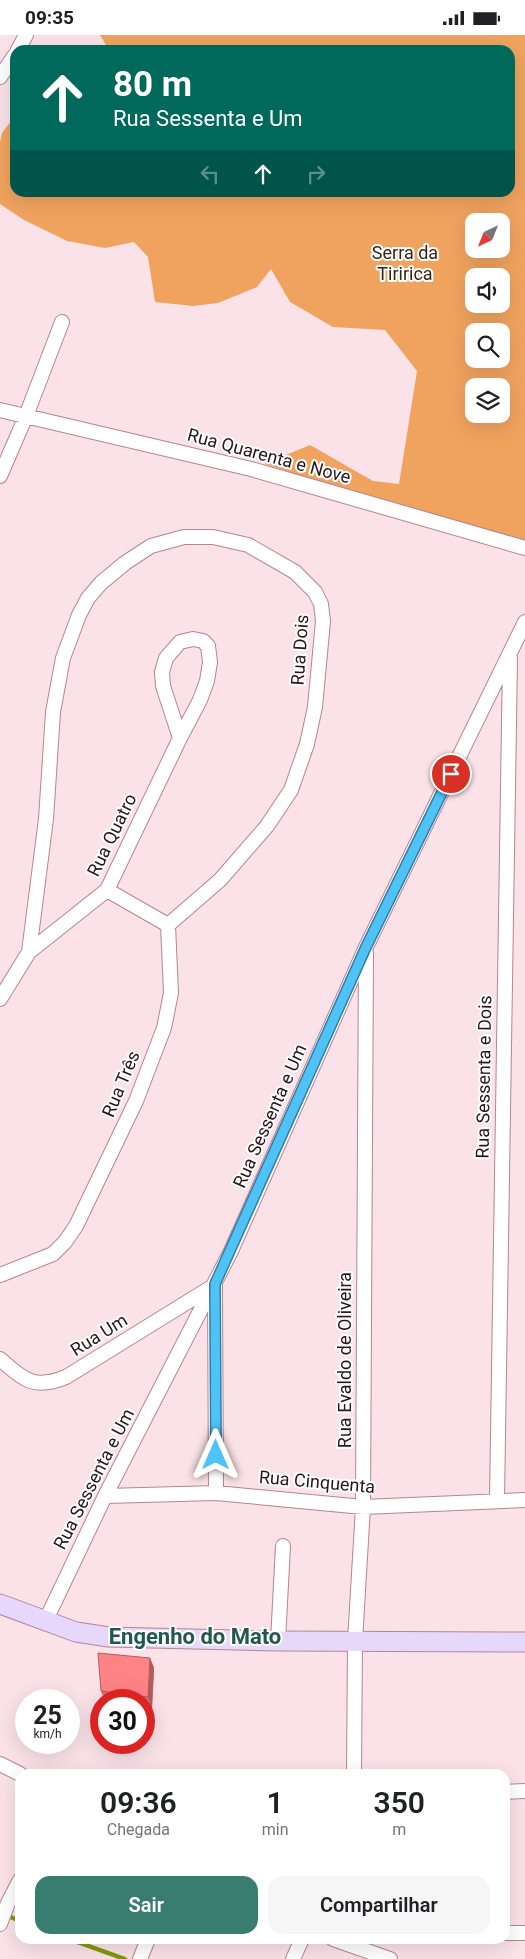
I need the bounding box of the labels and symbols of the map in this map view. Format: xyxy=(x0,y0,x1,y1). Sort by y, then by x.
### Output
north arrow xyxy=(465,213,510,257)
park label: Serra da Tiririca xyxy=(372,242,438,284)
street label: Rua Quarenta e Nove xyxy=(185,424,353,487)
street label: Rua Dois xyxy=(287,614,312,686)
pin xyxy=(430,753,472,795)
street label: Rua Quatro xyxy=(83,790,141,880)
street label: Rua Sessenta e Dois xyxy=(472,995,495,1159)
street label: Rua Sessenta e Um xyxy=(228,1041,311,1191)
street label: Rua Três xyxy=(97,1048,144,1120)
street label: Rua Evaldo de Oliveira xyxy=(334,1272,355,1448)
street label: Rua Um xyxy=(67,1309,131,1360)
street label: Rua Sessenta e Um xyxy=(49,1405,138,1553)
position arrow xyxy=(189,1428,241,1480)
street label: Rua Cinquenta xyxy=(258,1466,376,1497)
district label: Engenho do Mato xyxy=(109,1624,281,1649)
speed limit sign: 30 xyxy=(90,1689,155,1754)

